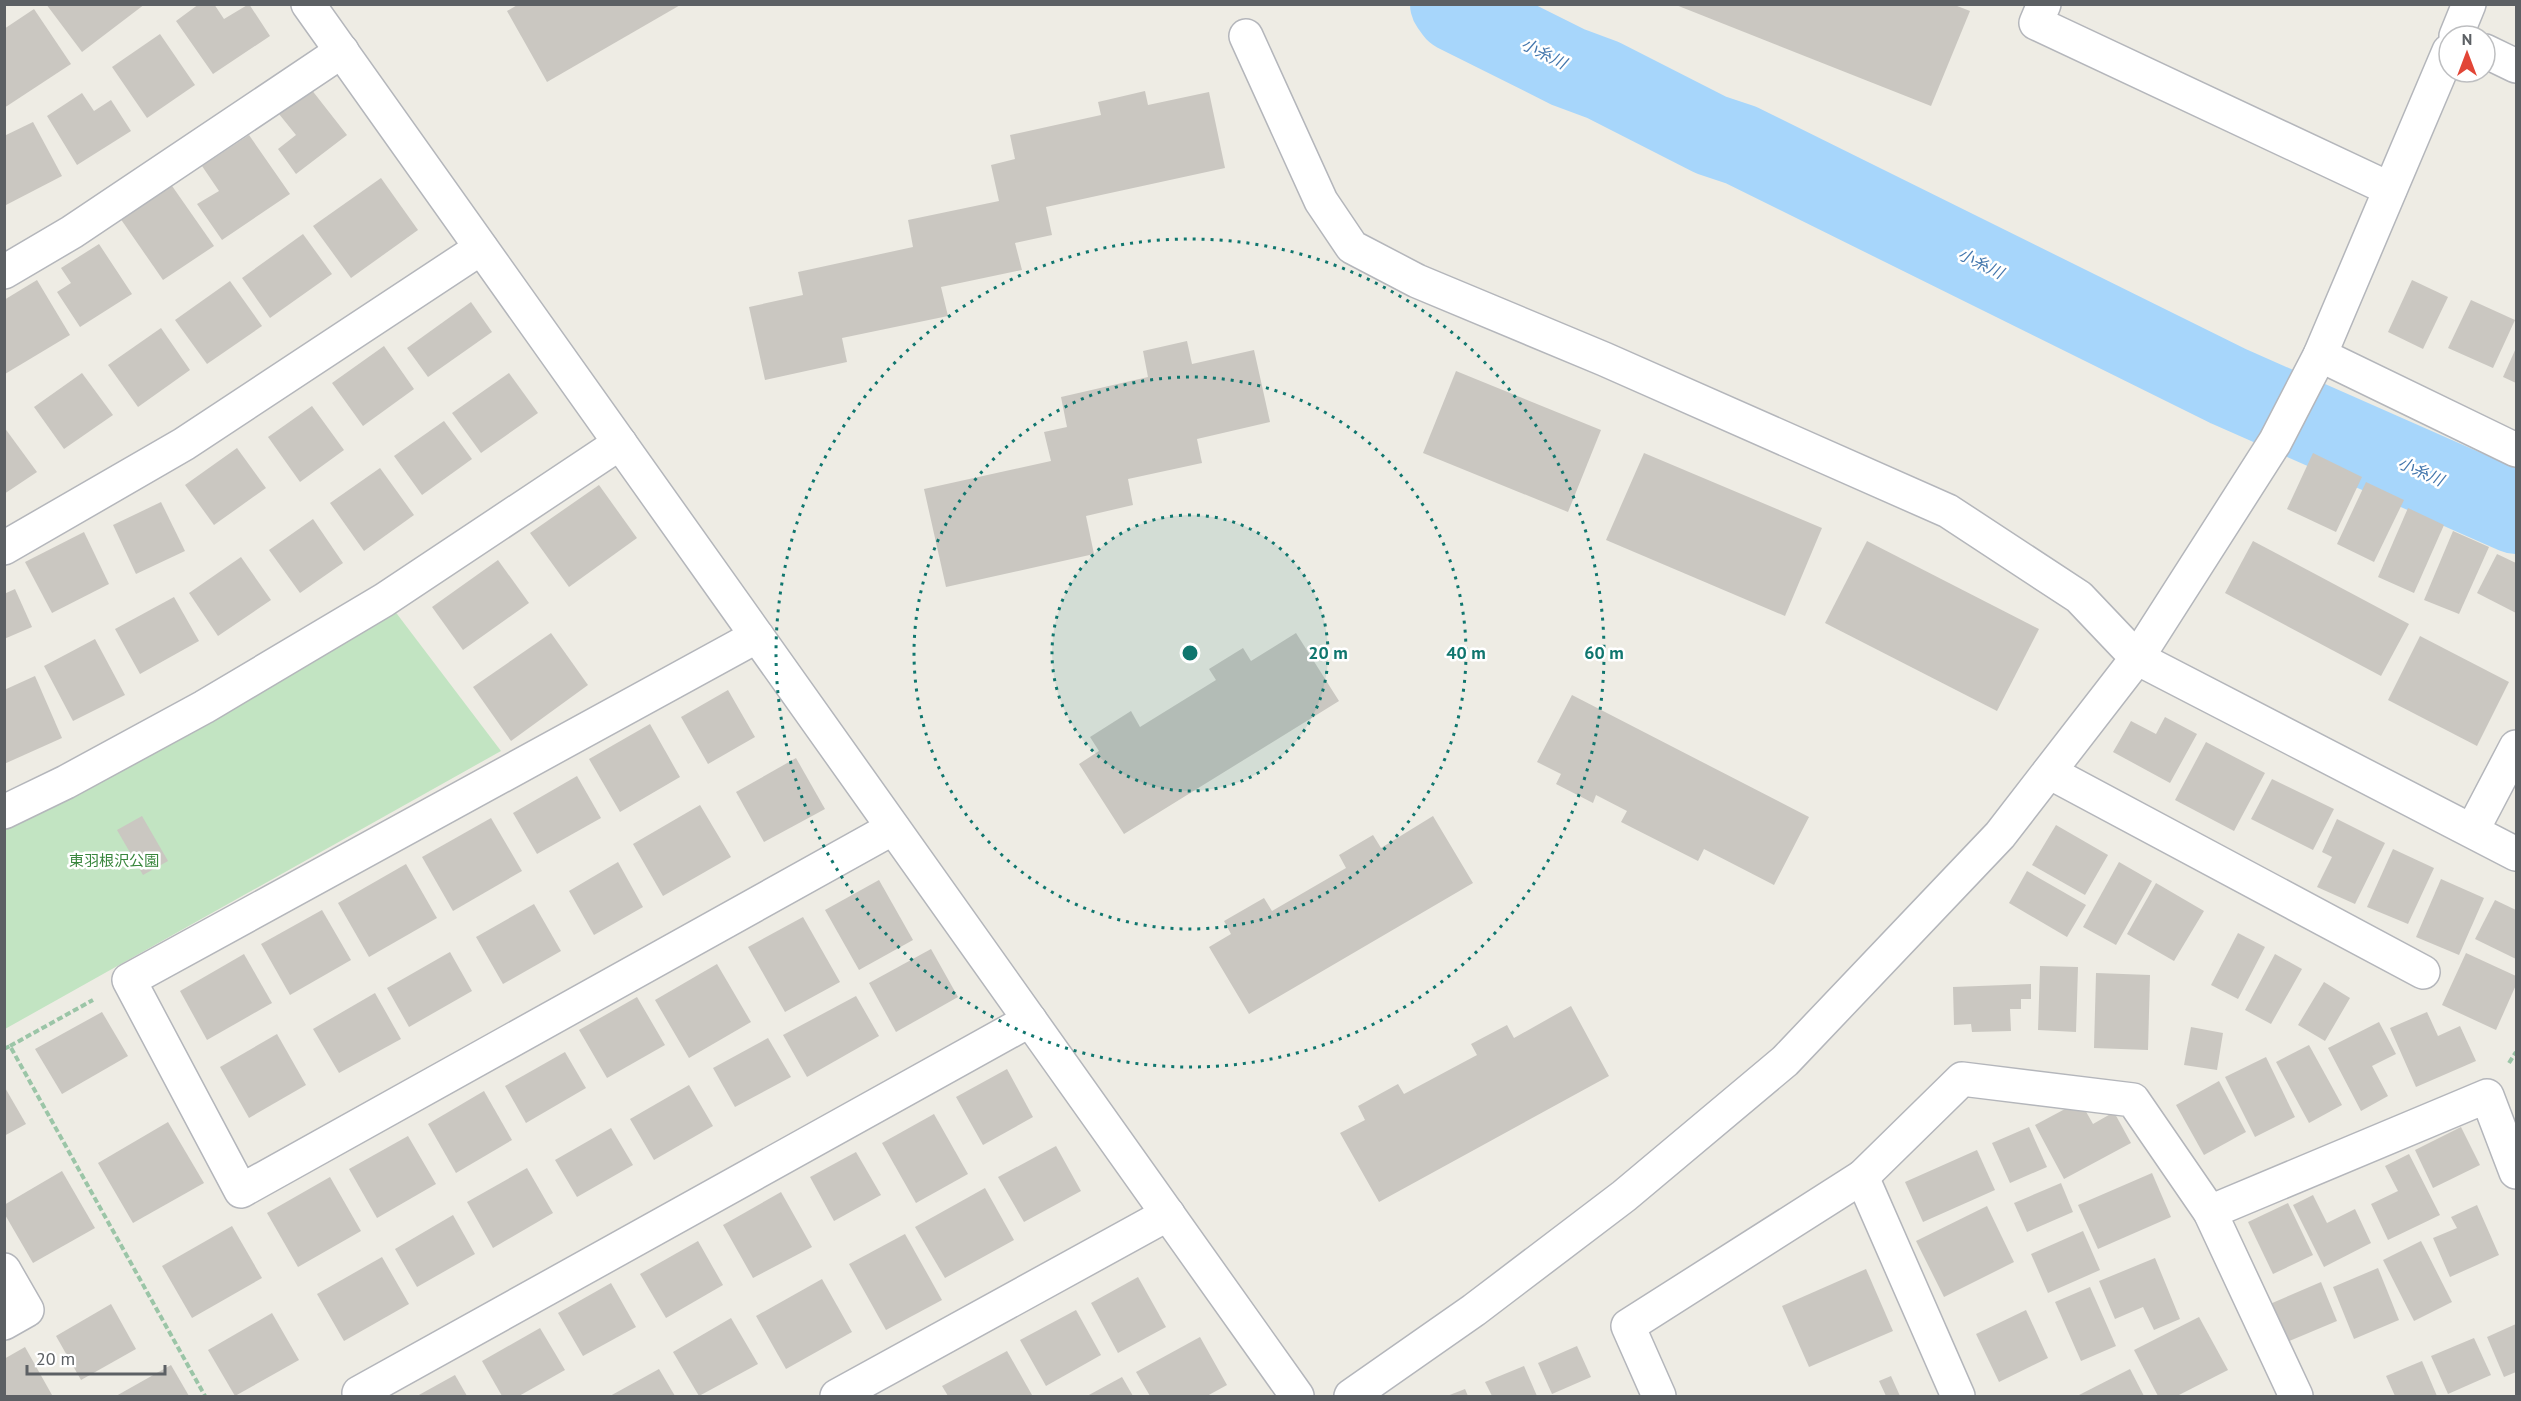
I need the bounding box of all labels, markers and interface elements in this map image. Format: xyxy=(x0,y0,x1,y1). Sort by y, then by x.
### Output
north arrow xyxy=(2437,24,2497,84)
text: N xyxy=(2462,29,2472,49)
water label: 小糸川 xyxy=(1518,33,1572,74)
water label: 小糸川 xyxy=(1955,243,2009,283)
water label: 小糸川 xyxy=(2395,452,2449,491)
text: 20 m xyxy=(1308,641,1348,664)
text: 40 m xyxy=(1446,641,1486,664)
text: 60 m xyxy=(1584,641,1624,664)
centre of rings xyxy=(1180,643,1200,663)
park label: 東羽根沢公園 xyxy=(69,851,159,870)
scale bar xyxy=(27,1338,165,1376)
text: 20 m xyxy=(36,1347,75,1370)

